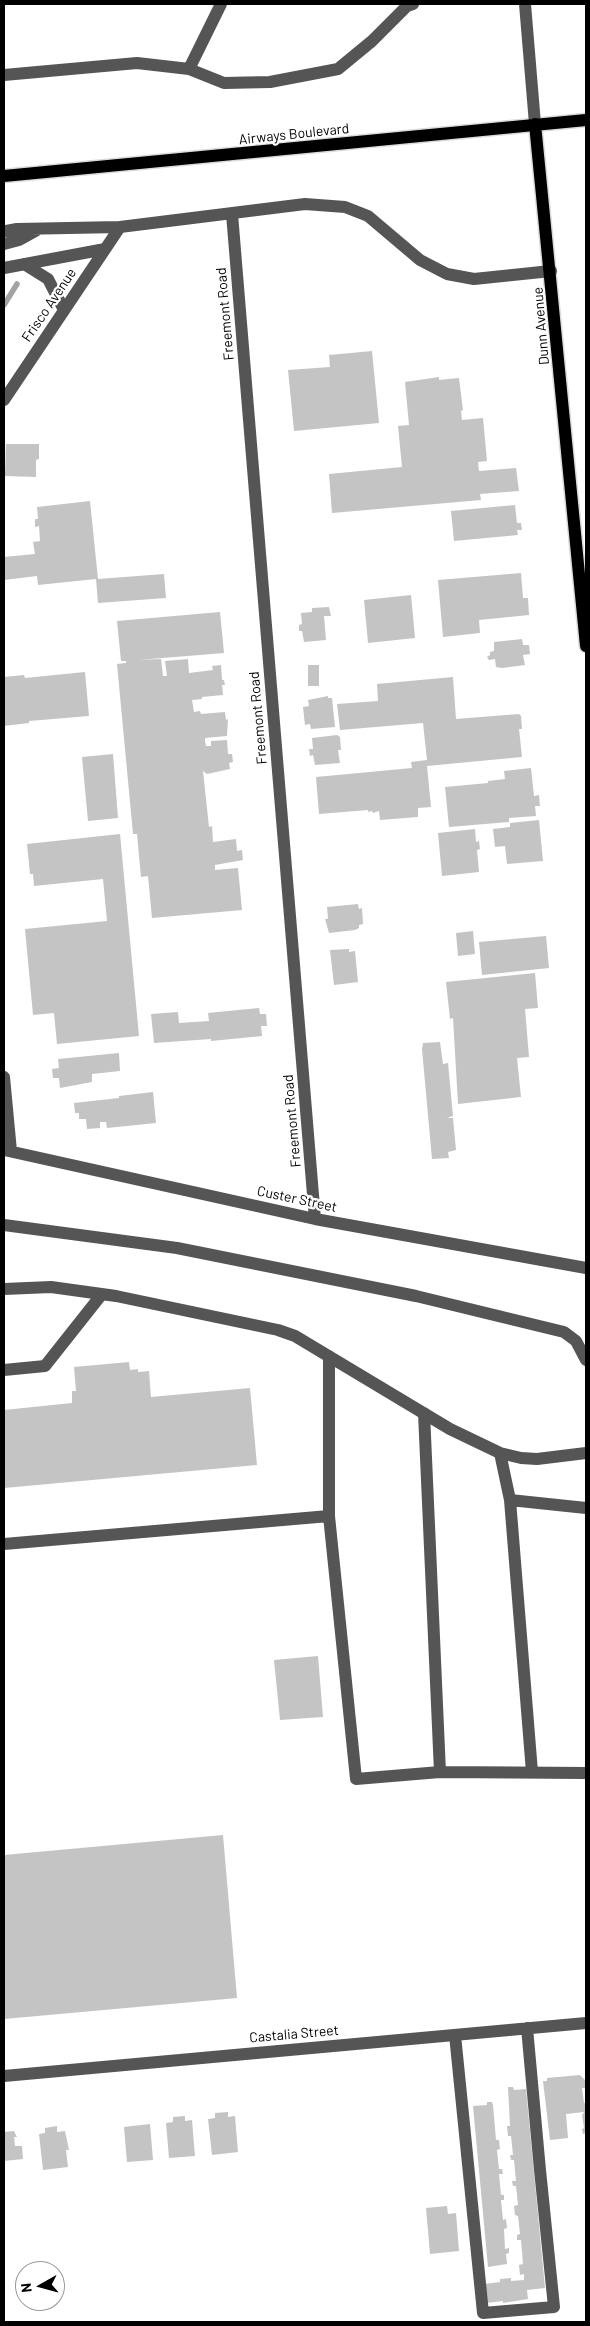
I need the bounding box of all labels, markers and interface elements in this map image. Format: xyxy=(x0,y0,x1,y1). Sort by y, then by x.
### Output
street label: Airways Boulevard xyxy=(238,120,350,148)
street label: Frisco Avenue xyxy=(18,265,80,345)
street label: Freemont Road xyxy=(213,267,237,361)
street label: Dunn Avenue xyxy=(529,286,553,366)
street label: Freemont Road xyxy=(246,671,270,765)
street label: Freemont Road xyxy=(280,1074,304,1168)
street label: Custer Street xyxy=(256,1182,338,1216)
street label: Castalia Street xyxy=(249,2022,339,2046)
north arrow xyxy=(15,2261,65,2311)
text: N xyxy=(17,2282,35,2293)

